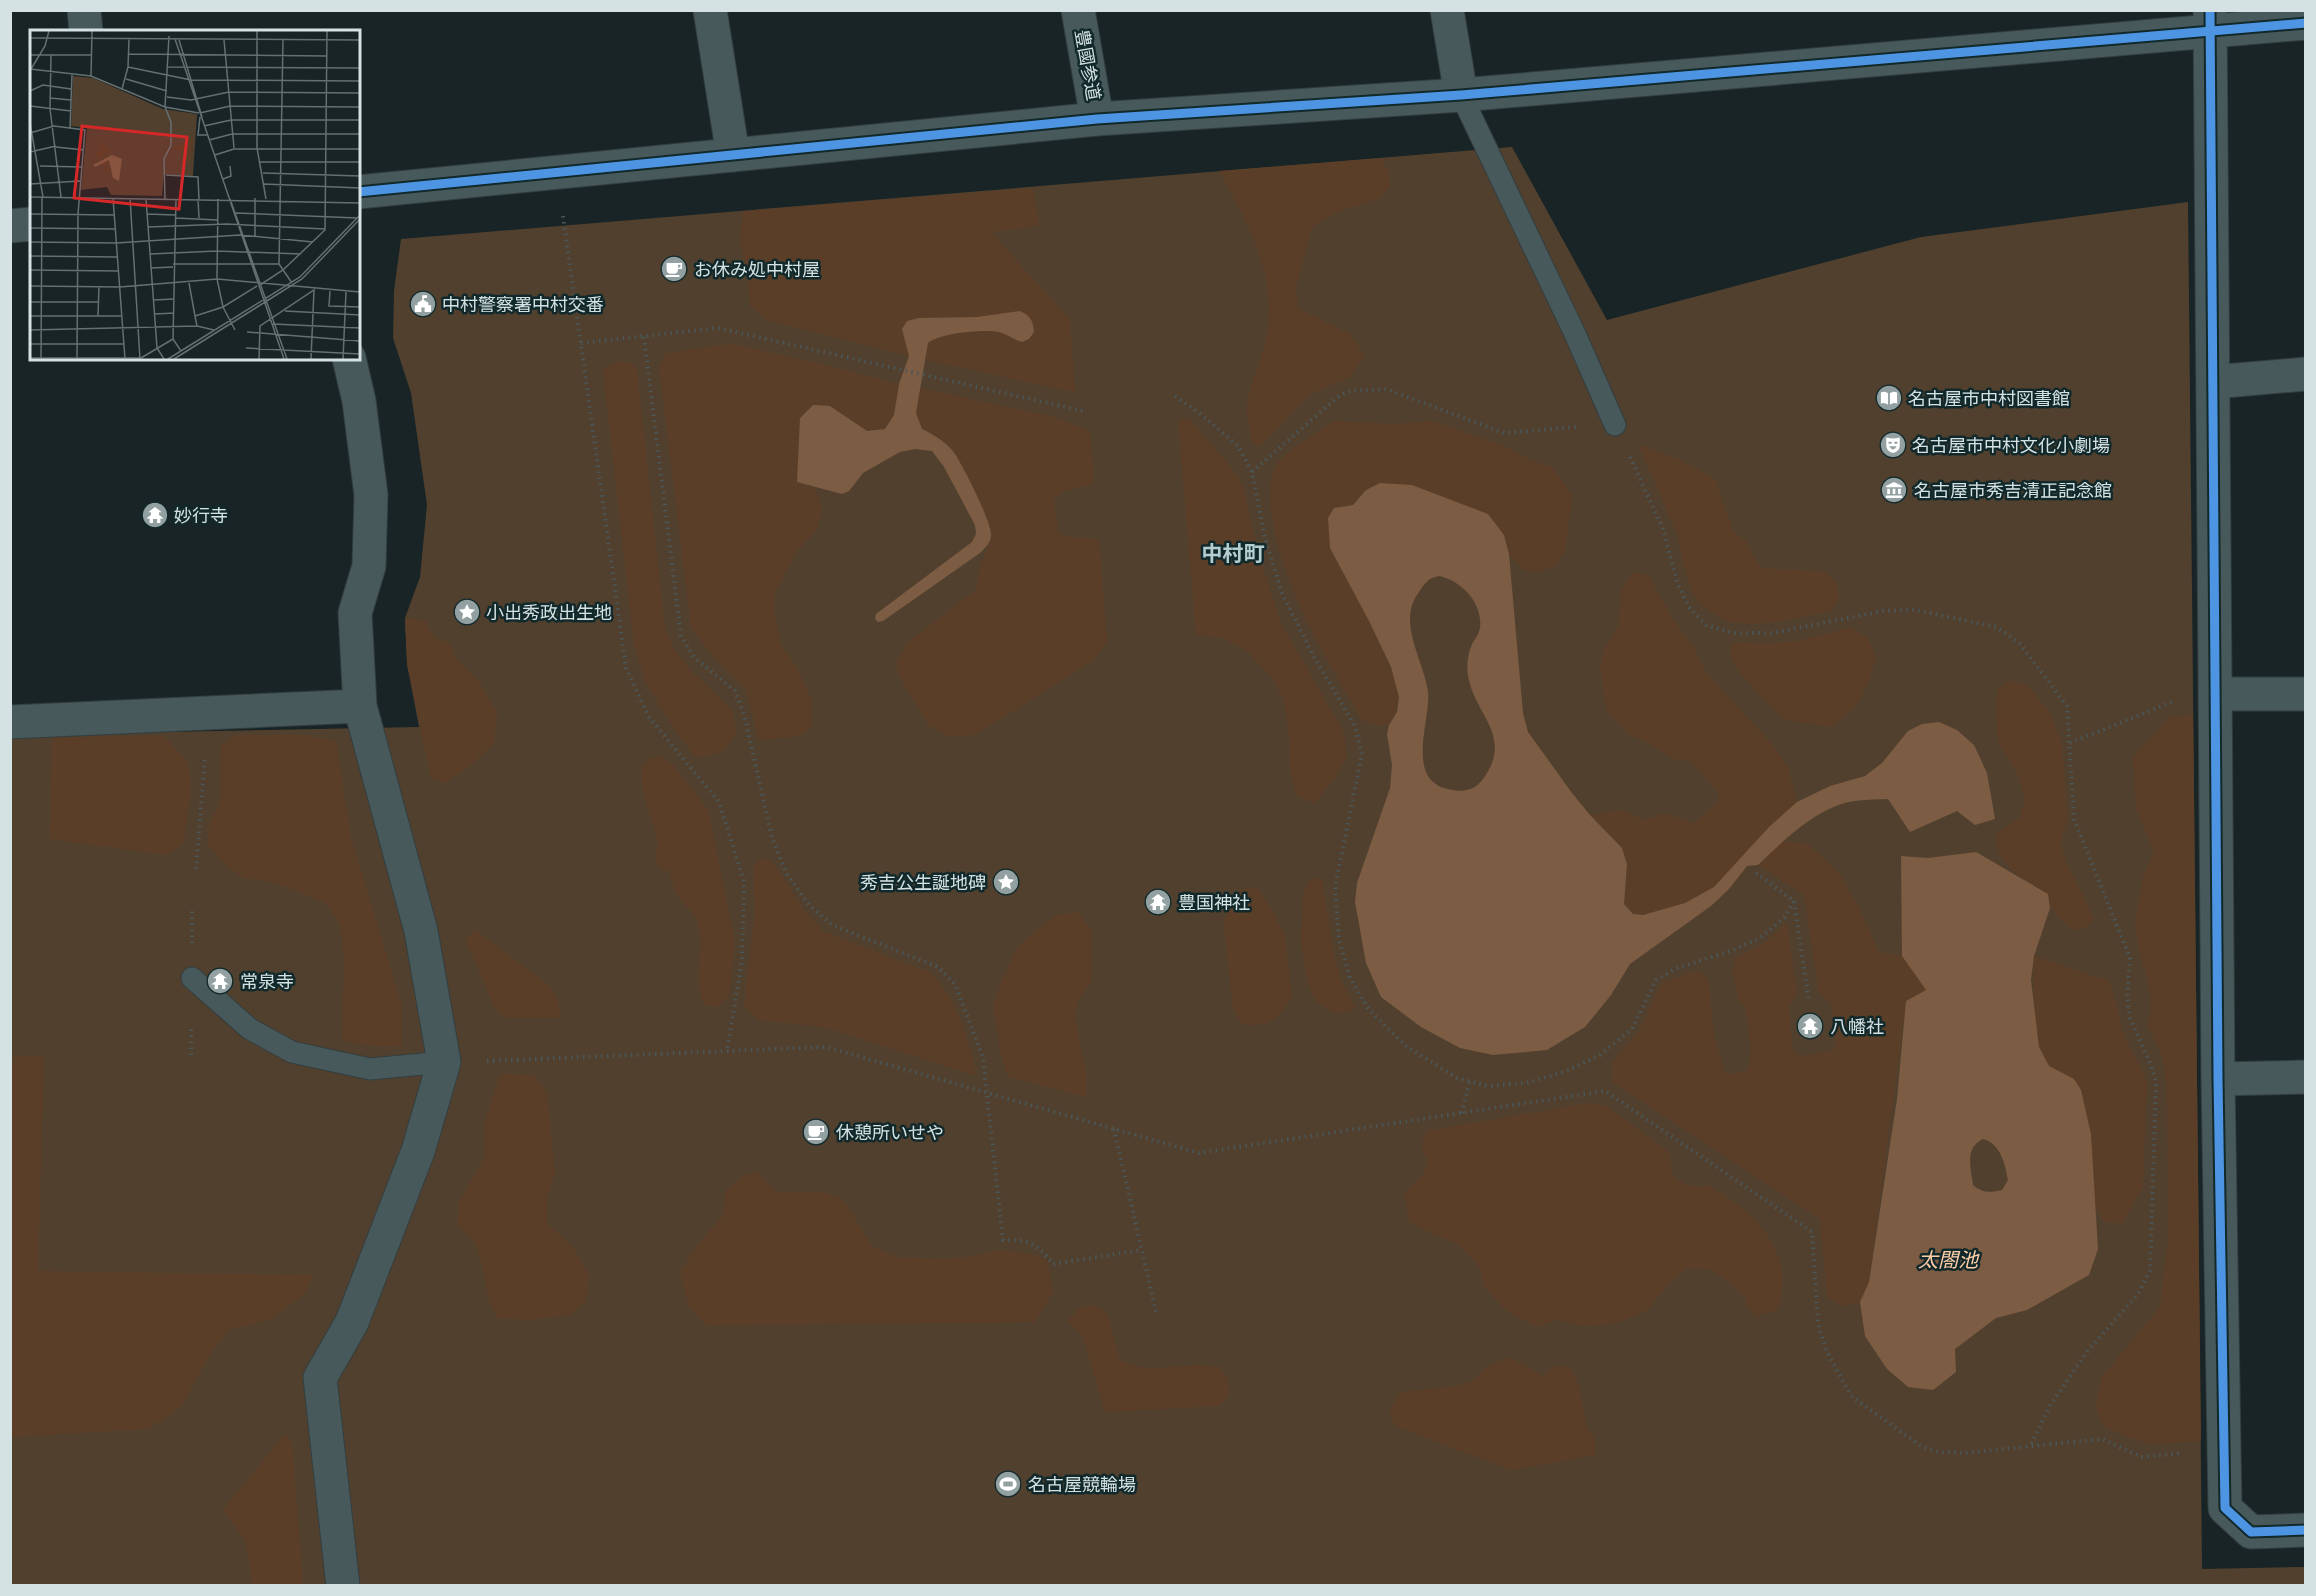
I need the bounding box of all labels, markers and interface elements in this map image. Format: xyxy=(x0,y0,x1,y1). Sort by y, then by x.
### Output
street label: 豊國参道 xyxy=(1070,28,1106,102)
inset map xyxy=(30,30,360,360)
cafe icon: お休み処中村屋 xyxy=(659,254,689,284)
place label: お休み処中村屋 xyxy=(694,258,820,281)
public building icon: 中村警察署中村交番 xyxy=(408,289,438,319)
place label: 中村警察署中村交番 xyxy=(442,293,604,316)
library icon: 名古屋市中村図書館 xyxy=(1874,383,1904,413)
place label: 名古屋市中村図書館 xyxy=(1908,387,2070,410)
theatre icon: 名古屋市中村文化小劇場 xyxy=(1878,430,1908,460)
place label: 名古屋市中村文化小劇場 xyxy=(1912,434,2110,457)
museum icon: 名古屋市秀吉清正記念館 xyxy=(1879,475,1909,505)
place label: 名古屋市秀吉清正記念館 xyxy=(1914,479,2112,502)
temple icon: 妙行寺 xyxy=(140,500,170,530)
place label: 妙行寺 xyxy=(174,504,228,527)
district label: 中村町 xyxy=(1202,539,1265,567)
place icon: 小出秀政出生地 xyxy=(452,597,482,627)
place label: 小出秀政出生地 xyxy=(486,601,612,624)
place icon: 秀吉公生誕地碑 xyxy=(991,867,1021,897)
place label: 秀吉公生誕地碑 xyxy=(860,871,986,894)
temple icon: 豊国神社 xyxy=(1143,887,1173,917)
place label: 豊国神社 xyxy=(1178,891,1250,914)
temple icon: 常泉寺 xyxy=(205,966,235,996)
place label: 常泉寺 xyxy=(240,970,294,993)
temple icon: 八幡社 xyxy=(1795,1011,1825,1041)
place label: 八幡社 xyxy=(1830,1015,1884,1038)
cafe icon: 休憩所いせや xyxy=(801,1117,831,1147)
place label: 休憩所いせや xyxy=(836,1121,944,1144)
water label: 太閤池 xyxy=(1918,1246,1980,1273)
sports icon: 名古屋競輪場 xyxy=(993,1469,1023,1499)
place label: 名古屋競輪場 xyxy=(1028,1473,1136,1496)

